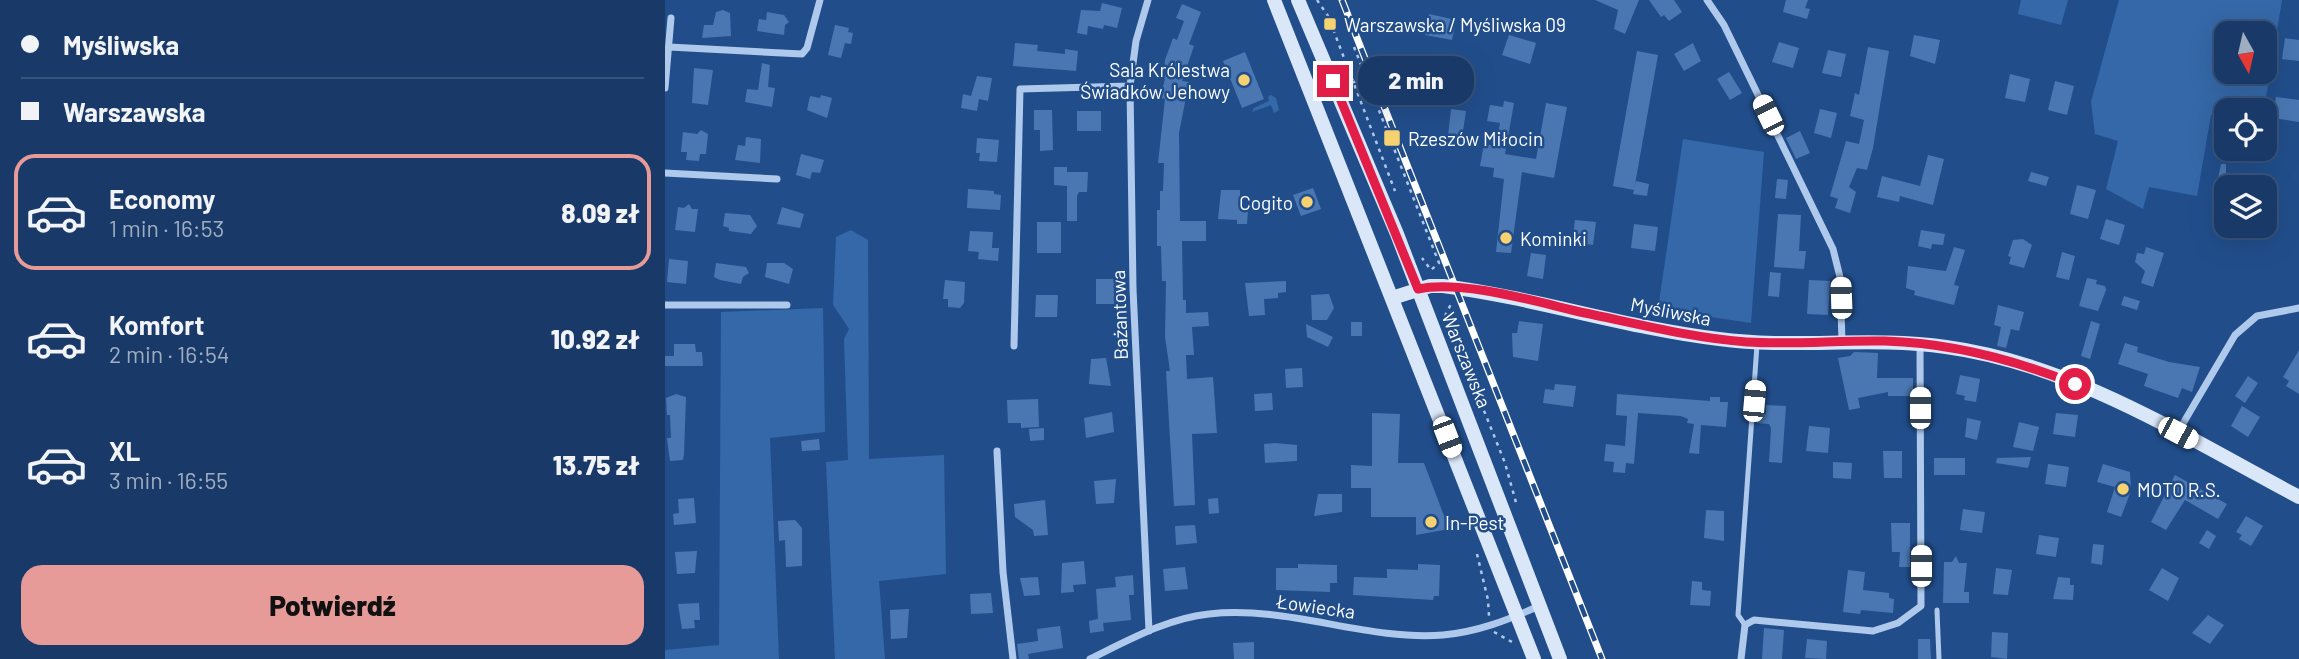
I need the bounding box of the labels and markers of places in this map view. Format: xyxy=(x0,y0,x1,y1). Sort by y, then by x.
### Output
place label: Warszawska / Myśliwska 09 xyxy=(1344,13,1566,36)
marker: Warszawska / Myśliwska 09 xyxy=(1322,16,1338,32)
place label: Sala Królestwa Świadków Jehowy xyxy=(1080,58,1230,103)
marker: Sala Królestwa Świadków Jehowy xyxy=(1236,72,1252,88)
place label: Rzeszów Miłocin xyxy=(1408,127,1543,150)
marker: Rzeszów Miłocin xyxy=(1382,128,1402,148)
place label: Cogito xyxy=(1239,191,1293,214)
marker: Cogito xyxy=(1299,194,1315,210)
place label: Kominki xyxy=(1520,227,1587,250)
marker: Kominki xyxy=(1498,230,1514,246)
place label: MOTO R.S. xyxy=(2137,478,2221,501)
marker: MOTO R.S. xyxy=(2115,481,2131,497)
place label: In-Pest xyxy=(1445,511,1504,534)
marker: In-Pest xyxy=(1423,514,1439,530)

